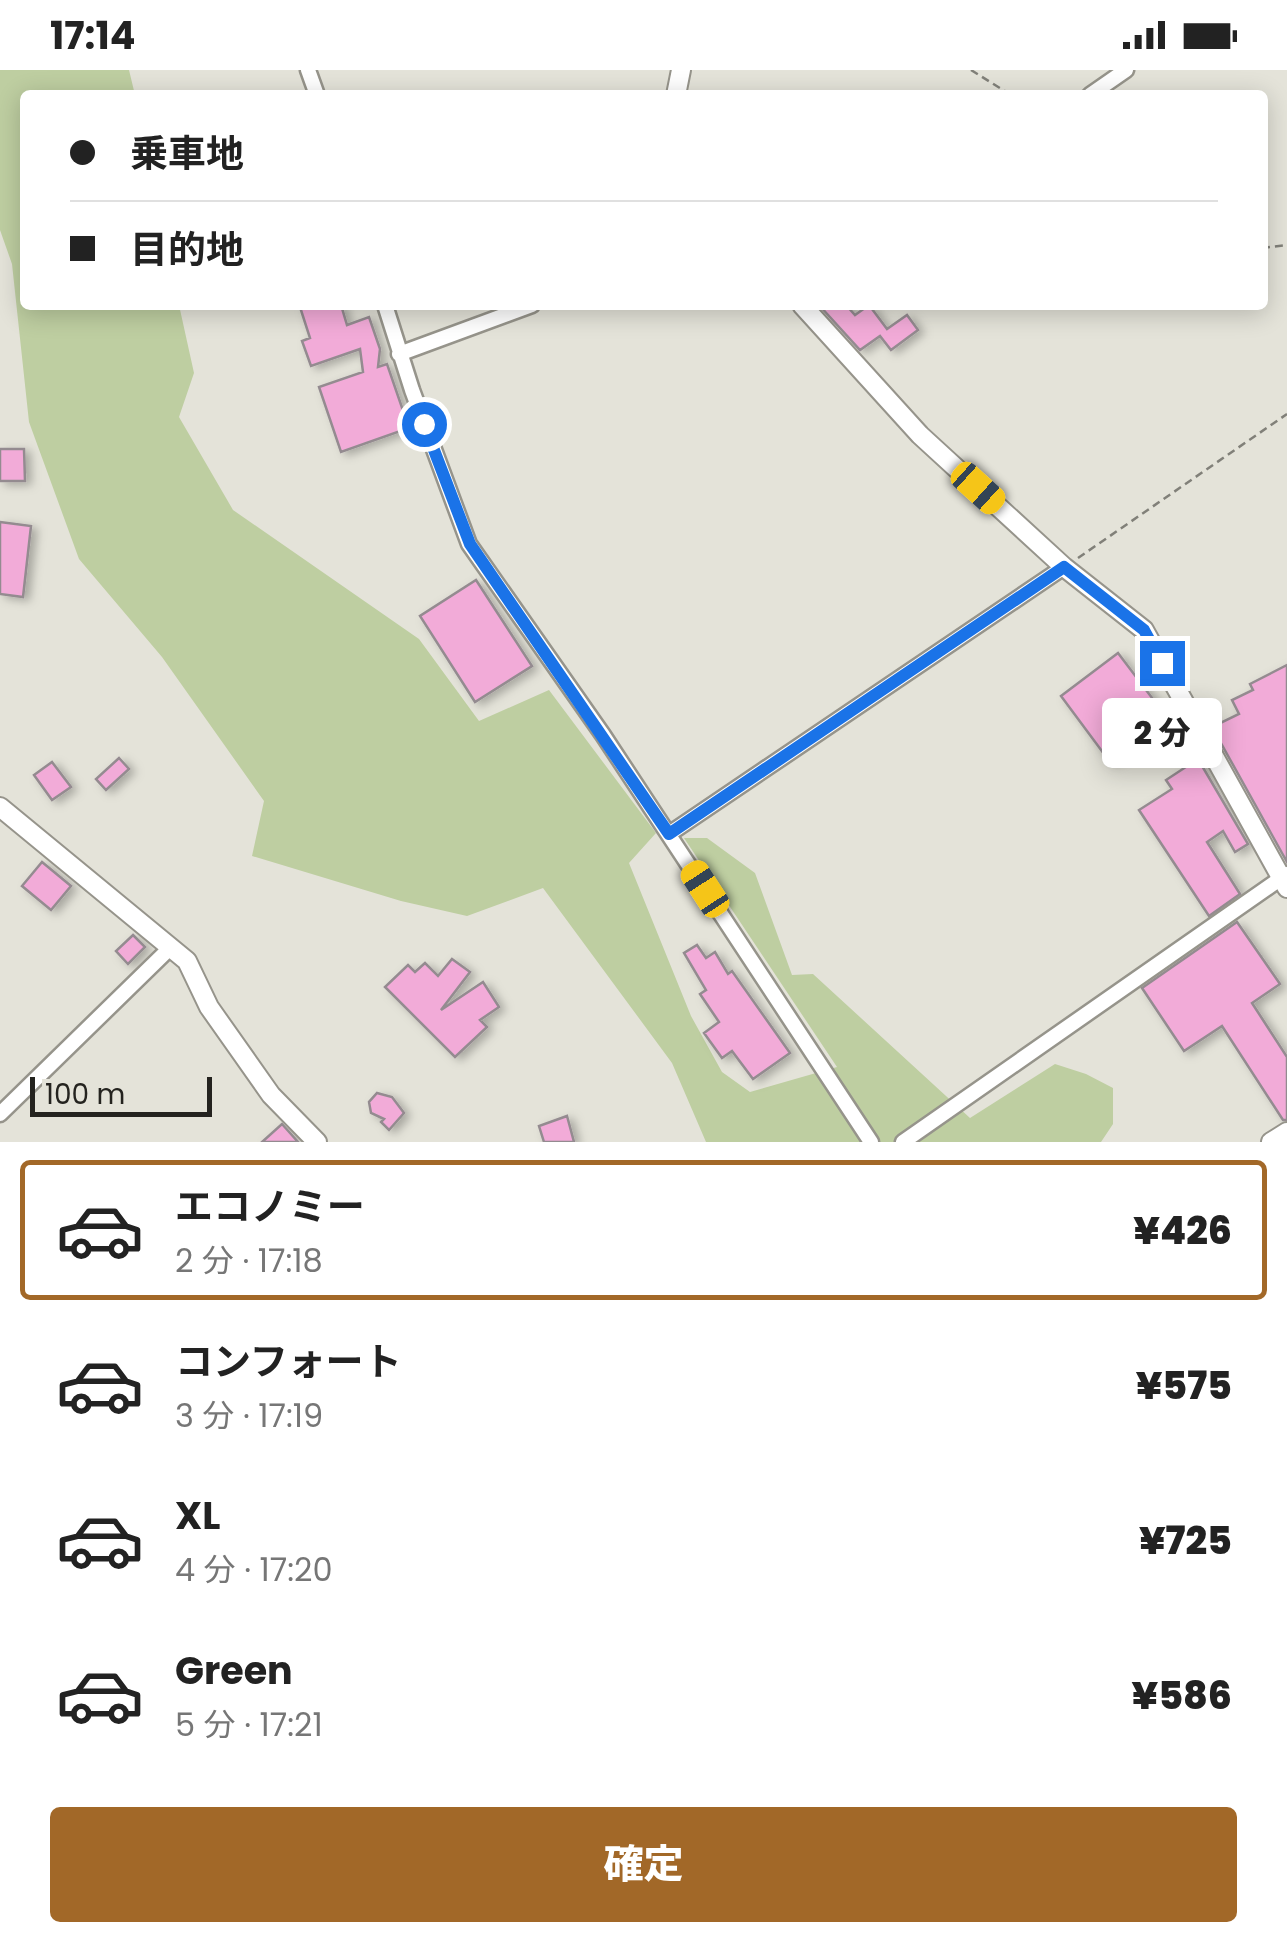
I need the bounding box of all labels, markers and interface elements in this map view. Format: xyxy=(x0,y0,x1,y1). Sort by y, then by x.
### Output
text: 17:14 xyxy=(50,9,135,62)
text: 乗車地 xyxy=(130,127,244,180)
text: 目的地 xyxy=(130,223,244,276)
route start xyxy=(402,402,447,447)
car xyxy=(946,457,1010,519)
route end xyxy=(1140,641,1185,686)
callout: 2 分 xyxy=(1102,698,1222,768)
text: 2 分 xyxy=(1134,710,1190,755)
car xyxy=(676,856,734,922)
scale bar xyxy=(30,1072,212,1116)
text: 100 m xyxy=(45,1075,125,1114)
text: エコノミー xyxy=(175,1180,365,1233)
icon: car xyxy=(55,1185,145,1275)
text: ¥426 xyxy=(1133,1204,1232,1257)
text: 2 分 · 17:18 xyxy=(175,1238,323,1283)
text: コンフォート xyxy=(175,1335,402,1388)
icon: car xyxy=(55,1340,145,1430)
text: ¥575 xyxy=(1136,1359,1232,1412)
text: 3 分 · 17:19 xyxy=(175,1393,323,1438)
text: XL xyxy=(175,1489,220,1542)
icon: car xyxy=(55,1495,145,1585)
text: ¥725 xyxy=(1139,1514,1232,1567)
text: 4 分 · 17:20 xyxy=(175,1547,333,1592)
text: Green xyxy=(175,1644,293,1697)
icon: car xyxy=(55,1650,145,1740)
text: ¥586 xyxy=(1132,1669,1232,1722)
text: 5 分 · 17:21 xyxy=(175,1702,323,1747)
button: 確定 xyxy=(50,1807,1237,1922)

